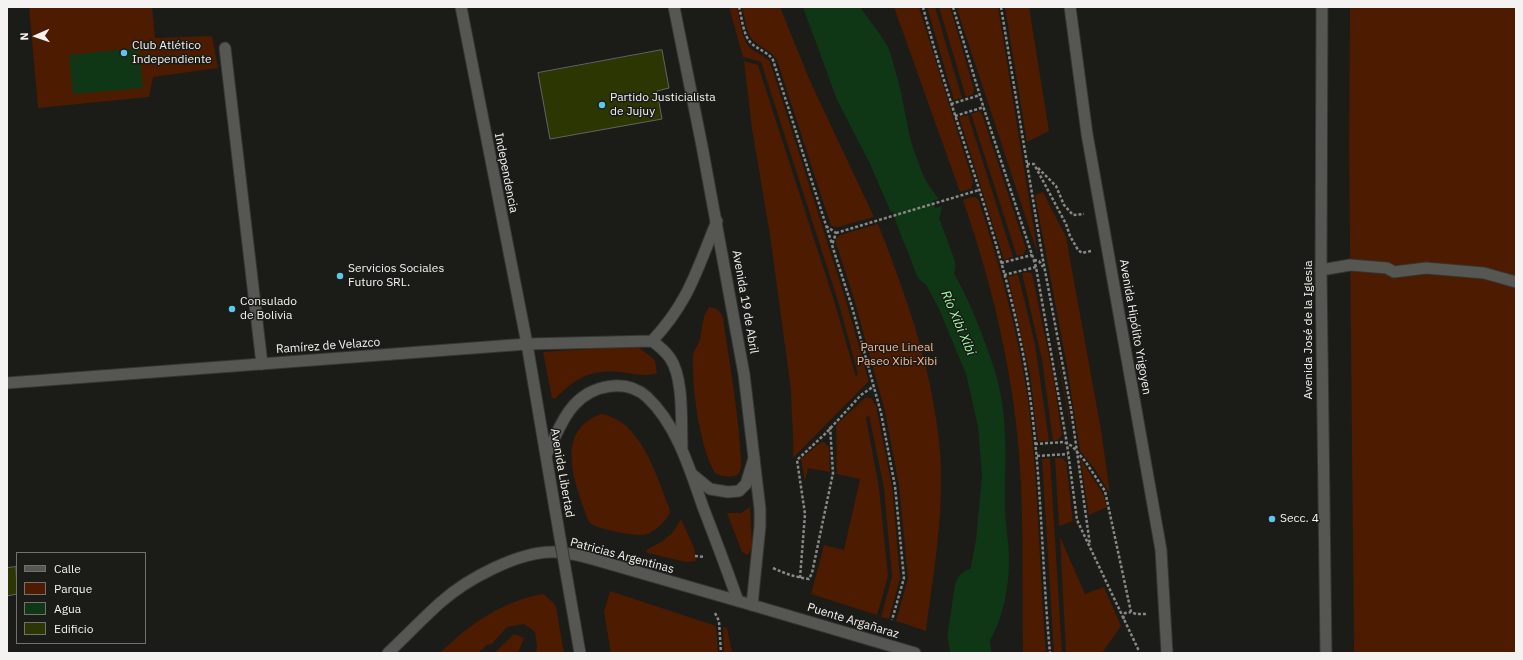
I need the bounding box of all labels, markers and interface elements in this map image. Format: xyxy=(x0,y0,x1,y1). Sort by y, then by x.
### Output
north arrow xyxy=(16,16,56,56)
text: N xyxy=(17,32,31,41)
place label: Club Atlético Independiente xyxy=(132,39,212,67)
marker: Club Atlético Independiente xyxy=(119,48,129,58)
place label: Partido Justicialista de Jujuy xyxy=(610,91,716,119)
marker: Partido Justicialista de Jujuy xyxy=(597,100,607,110)
street label: Independencia xyxy=(491,132,521,214)
street label: Avenida 19 de Abril xyxy=(729,249,761,355)
street label: Avenida Hipólito Yrigoyen xyxy=(1116,258,1154,396)
street label: Avenida José de la Iglesia xyxy=(1302,260,1316,400)
place label: Servicios Sociales Futuro SRL. xyxy=(348,262,444,290)
marker: Servicios Sociales Futuro SRL. xyxy=(335,271,345,281)
water label: Río Xibi Xibi xyxy=(937,288,979,358)
place label: Consulado de Bolivia xyxy=(240,295,297,323)
marker: Consulado de Bolivia xyxy=(227,304,237,314)
street label: Ramírez de Velazco xyxy=(275,335,381,357)
park label: Parque Lineal Paseo Xibi-Xibi xyxy=(857,341,937,369)
street label: Avenida Libertad xyxy=(547,427,577,519)
place label: Secc. 4 xyxy=(1280,512,1319,526)
marker: Secc. 4 xyxy=(1267,514,1277,524)
street label: Patricias Argentinas xyxy=(568,535,676,577)
legend xyxy=(16,552,146,644)
text: Calle xyxy=(54,561,81,576)
text: Parque xyxy=(54,581,92,596)
street label: Puente Argañaraz xyxy=(805,600,901,642)
text: Agua xyxy=(54,601,81,616)
text: Edificio xyxy=(54,621,93,636)

